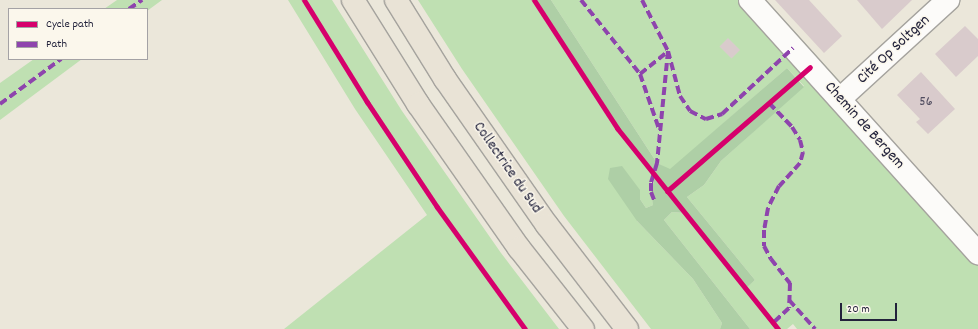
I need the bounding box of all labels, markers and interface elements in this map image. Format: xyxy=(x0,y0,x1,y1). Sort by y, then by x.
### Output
legend xyxy=(8,8,148,60)
street label: Cité Op Soltgen xyxy=(854,11,934,89)
text: Cycle path xyxy=(46,16,94,33)
text: Path xyxy=(46,36,67,53)
street label: Chemin de Bergem xyxy=(820,78,908,174)
house number: 56 xyxy=(919,94,933,110)
street label: Collectrice du Sud xyxy=(468,118,546,218)
scale bar xyxy=(842,295,899,321)
text: 20 m xyxy=(847,301,870,318)

